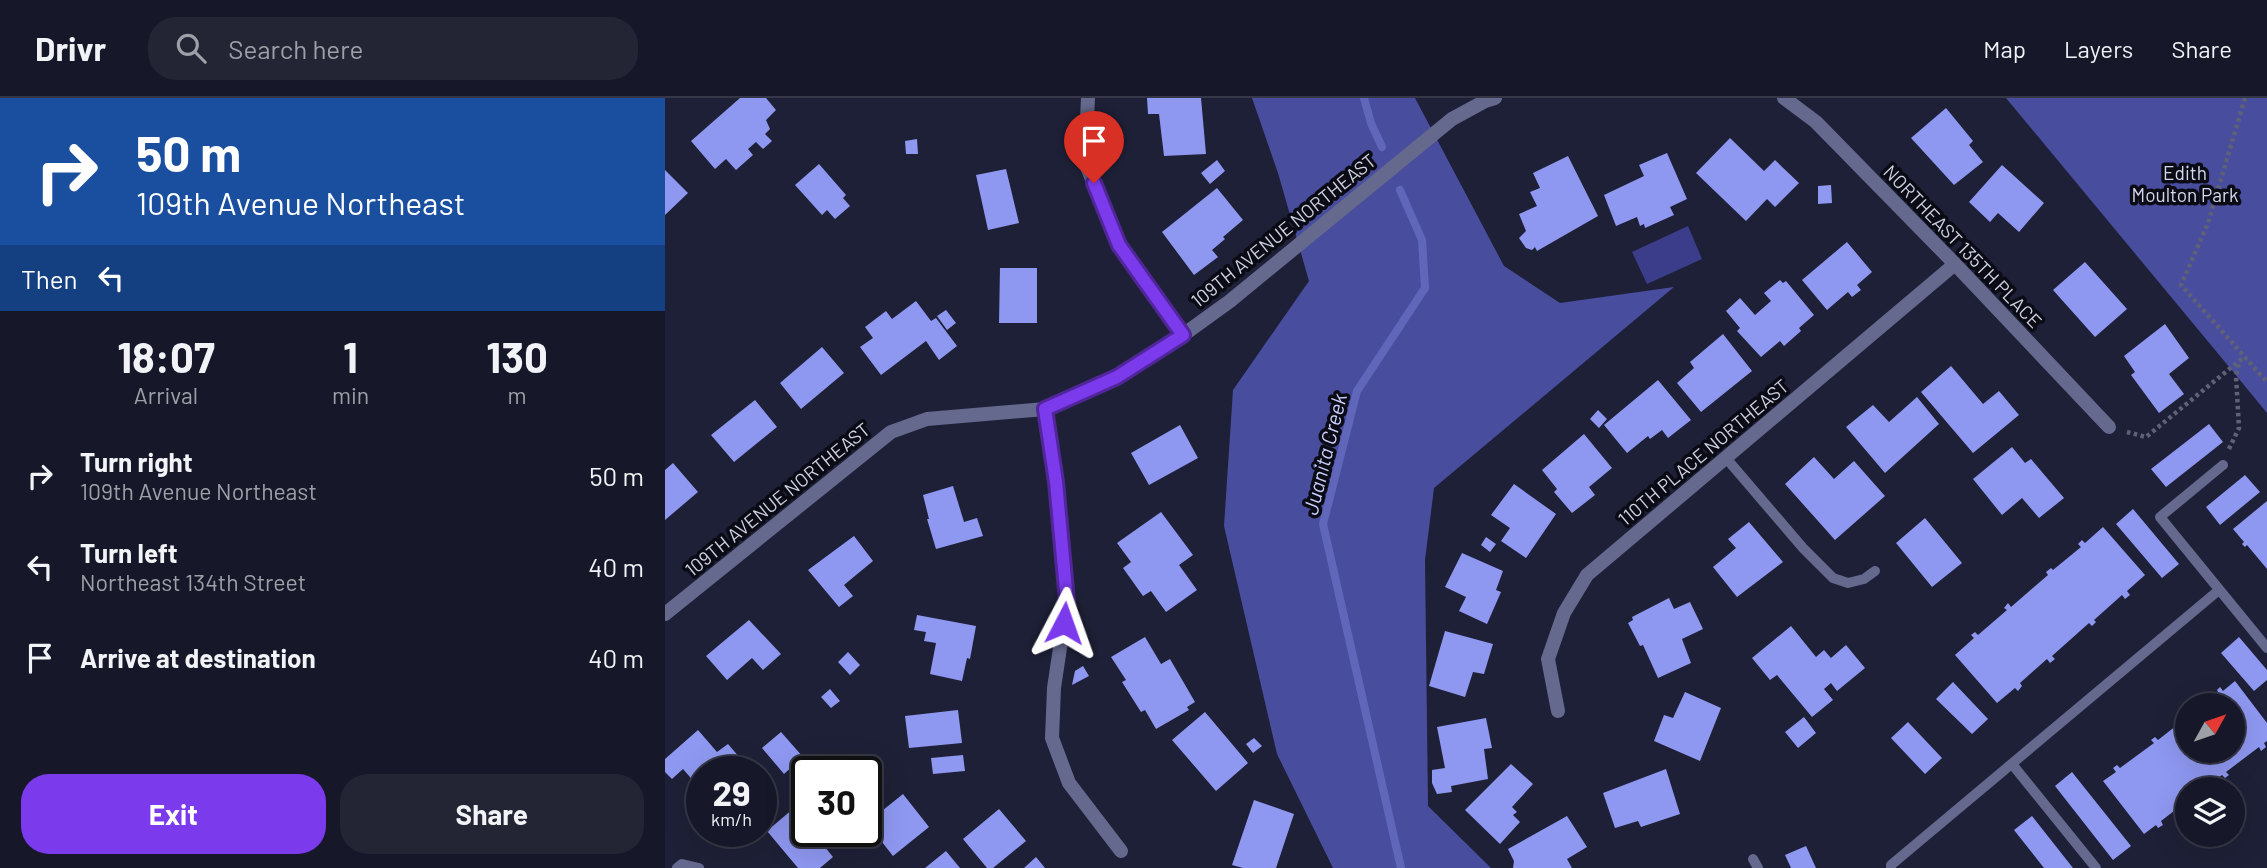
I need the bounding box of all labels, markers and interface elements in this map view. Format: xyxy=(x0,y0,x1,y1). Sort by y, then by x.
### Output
search box xyxy=(148,17,638,80)
text: Drivr xyxy=(35,28,106,68)
icon: search xyxy=(172,29,210,67)
text: Search here xyxy=(228,33,363,64)
text: Map xyxy=(1983,34,2026,63)
text: Layers xyxy=(2064,34,2133,63)
text: Share xyxy=(2171,34,2232,63)
pin xyxy=(1064,111,1124,183)
icon: arrive xyxy=(1075,122,1113,160)
text: 50 m xyxy=(136,123,241,182)
icon: right xyxy=(21,126,112,217)
street label: 109TH AVENUE NORTHEAST xyxy=(1186,148,1380,312)
street label: NORTHEAST 135TH PLACE xyxy=(1879,160,2047,332)
park label: Edith Moulton Park xyxy=(2132,161,2238,206)
text: 109th Avenue Northeast xyxy=(136,183,465,221)
icon: left xyxy=(92,259,130,297)
text: Then xyxy=(21,263,78,294)
text: 18:07 xyxy=(117,331,215,381)
text: 1 xyxy=(343,331,358,381)
text: 130 xyxy=(486,331,548,381)
street label: 110TH PLACE NORTHEAST xyxy=(1613,374,1793,530)
text: Arrival xyxy=(134,381,198,409)
text: min xyxy=(332,381,369,409)
text: m xyxy=(508,381,527,409)
water label: Juanita Creek xyxy=(1297,390,1351,517)
street label: 109TH AVENUE NORTHEAST xyxy=(680,417,874,581)
text: Turn right xyxy=(80,446,193,477)
icon: right xyxy=(21,457,59,495)
text: 50 m xyxy=(589,460,644,491)
text: 109th Avenue Northeast xyxy=(80,477,317,505)
text: Turn left xyxy=(80,537,178,568)
icon: left xyxy=(21,548,59,586)
text: 40 m xyxy=(588,551,644,582)
text: Northeast 134th Street xyxy=(80,568,306,596)
position arrow xyxy=(1027,586,1101,660)
icon: arrive xyxy=(21,639,59,677)
text: Arrive at destination xyxy=(80,642,316,673)
text: 40 m xyxy=(588,642,644,673)
north arrow xyxy=(2175,693,2245,763)
map controls xyxy=(2175,693,2245,847)
speed limit sign: 30 xyxy=(791,756,882,847)
text: 29 xyxy=(712,771,751,813)
button: Exit xyxy=(21,774,326,854)
button: Share xyxy=(340,774,644,854)
button: layers xyxy=(2175,777,2245,847)
text: km/h xyxy=(711,808,752,830)

